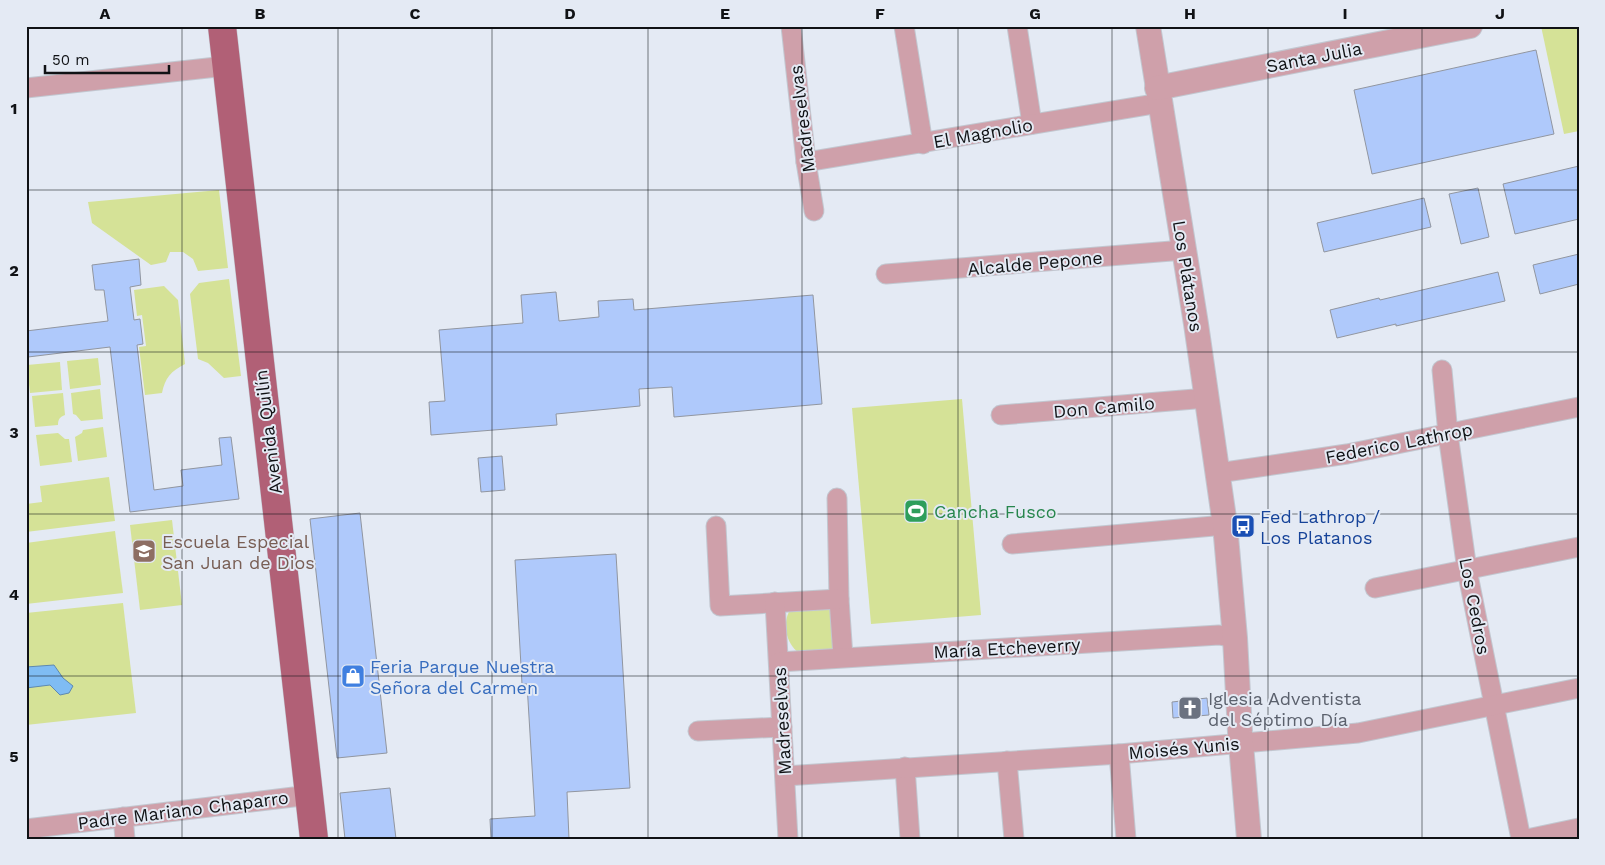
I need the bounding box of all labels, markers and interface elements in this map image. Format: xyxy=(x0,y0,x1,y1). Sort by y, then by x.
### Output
text: A xyxy=(100,4,111,23)
text: B xyxy=(255,4,266,23)
text: C xyxy=(410,4,421,23)
text: D xyxy=(564,4,576,23)
text: E xyxy=(720,4,730,23)
text: F xyxy=(875,4,885,23)
text: G xyxy=(1029,4,1041,23)
text: H xyxy=(1184,4,1196,23)
text: I xyxy=(1342,4,1348,23)
text: J xyxy=(1495,4,1505,23)
street label: Santa Julia xyxy=(1264,37,1364,77)
scale bar xyxy=(45,42,169,74)
text: 50 m xyxy=(52,51,89,69)
street label: Madreselvas xyxy=(785,64,819,174)
text: 1 xyxy=(11,99,17,118)
street label: El Magnolio xyxy=(932,114,1034,152)
street label: Los Plátanos xyxy=(1169,219,1207,333)
street label: Alcalde Pepone xyxy=(966,247,1104,279)
text: 2 xyxy=(9,261,19,280)
street label: Avenida Quilín xyxy=(250,369,286,495)
street label: Don Camilo xyxy=(1052,392,1156,422)
street label: Federico Lathrop xyxy=(1324,418,1474,468)
text: 3 xyxy=(9,423,19,442)
sports icon: Cancha Fusco xyxy=(903,498,929,524)
place label: Cancha Fusco xyxy=(934,501,1057,522)
place label: Fed Lathrop / Los Platanos xyxy=(1260,506,1380,548)
bus stop icon: Fed Lathrop / Los Platanos xyxy=(1230,513,1256,539)
place label: Escuela Especial San Juan de Dios xyxy=(162,531,315,573)
school or university icon: Escuela Especial San Juan de Dios xyxy=(131,538,157,564)
street label: Los Cedros xyxy=(1455,556,1495,656)
text: 4 xyxy=(9,585,19,604)
street label: María Etcheverry xyxy=(933,634,1082,662)
place label: Feria Parque Nuestra Señora del Carmen xyxy=(370,656,554,698)
shop icon: Feria Parque Nuestra Señora del Carmen xyxy=(340,663,366,689)
street label: Madreselvas xyxy=(769,667,795,775)
place label: Iglesia Adventista del Séptimo Día xyxy=(1208,688,1361,730)
church icon: Iglesia Adventista del Séptimo Día xyxy=(1177,695,1203,721)
street label: Moisés Yunis xyxy=(1128,733,1240,763)
text: 5 xyxy=(9,747,19,766)
street label: Padre Mariano Chaparro xyxy=(76,787,290,833)

